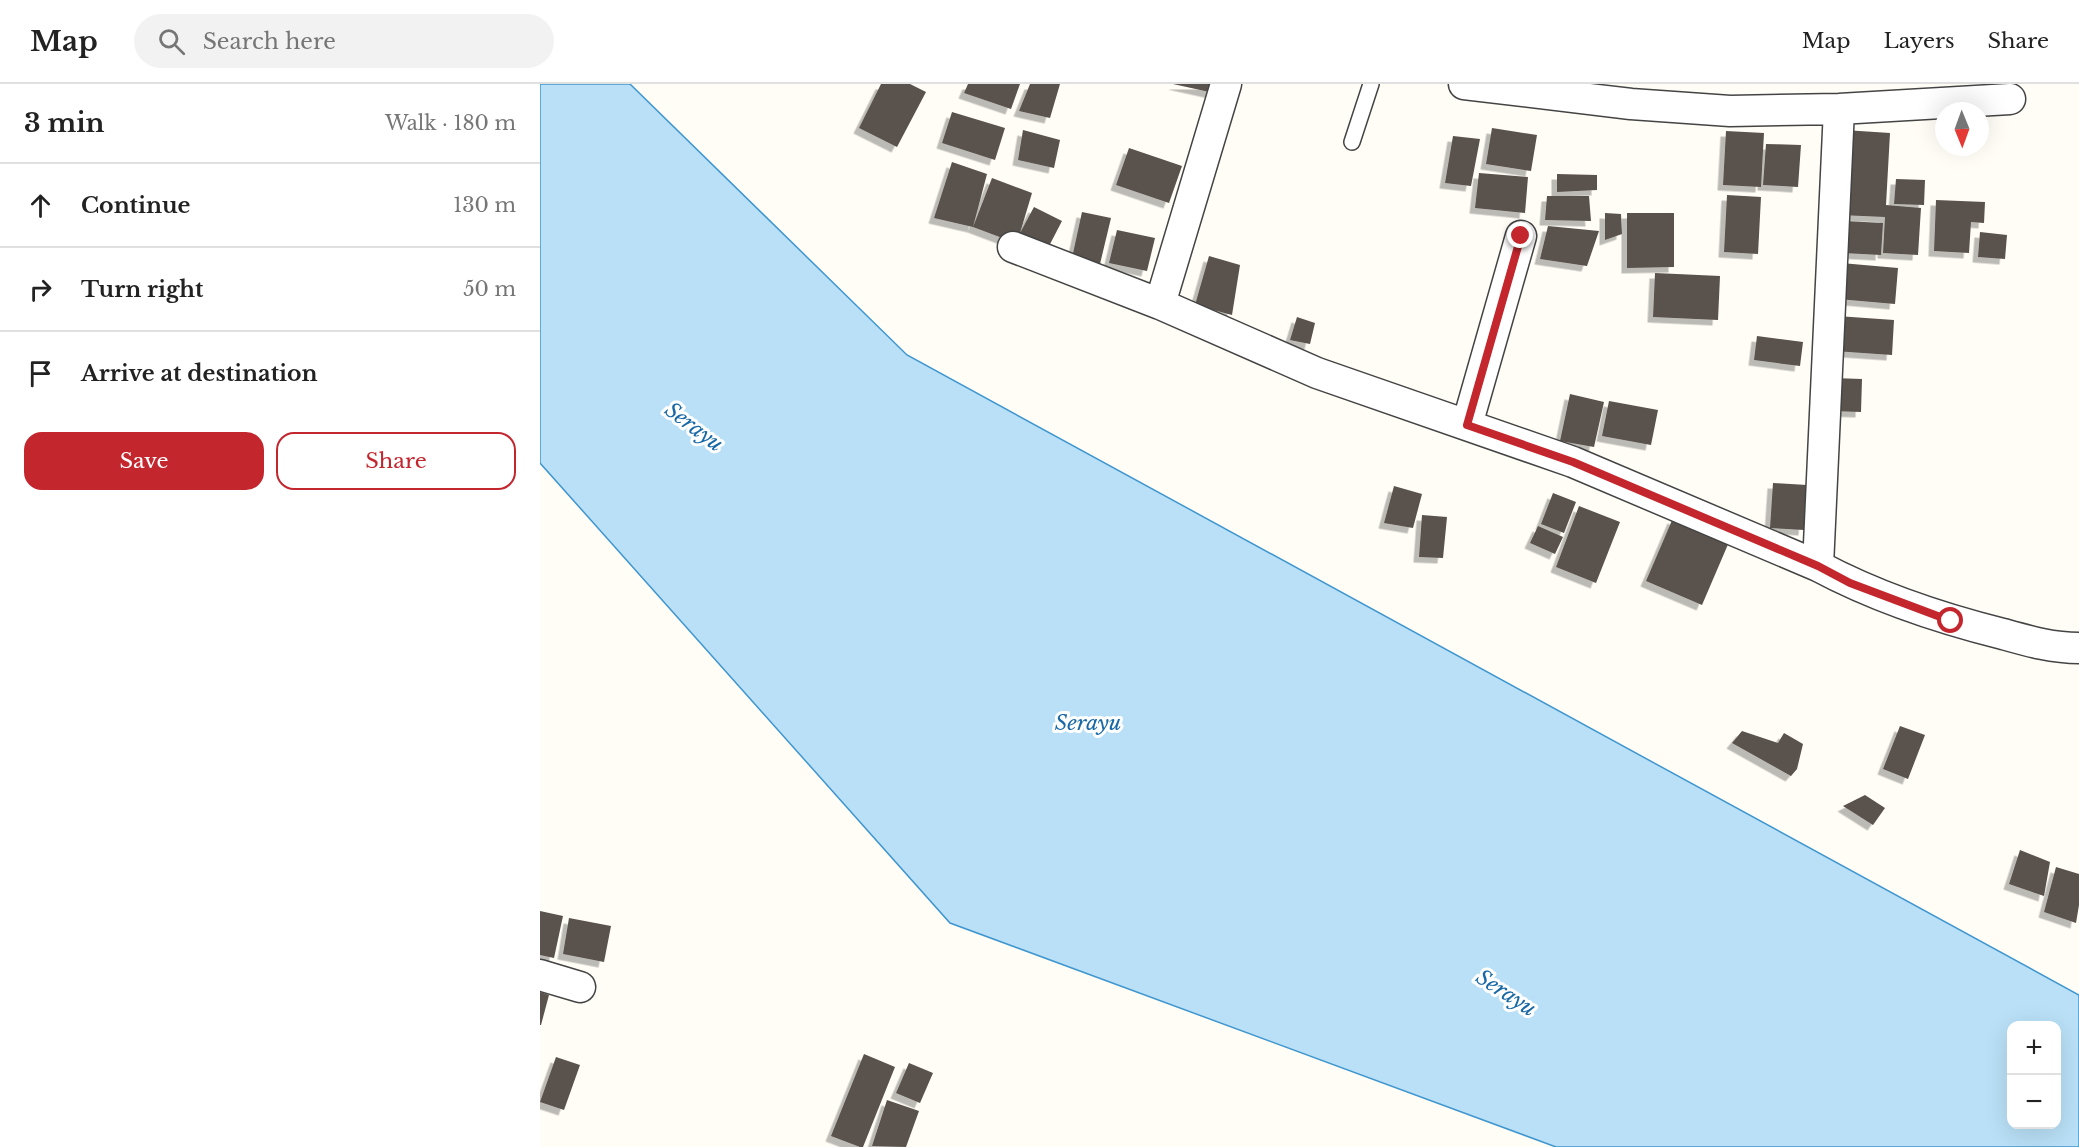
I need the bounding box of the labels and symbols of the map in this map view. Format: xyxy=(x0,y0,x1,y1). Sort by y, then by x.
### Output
north arrow xyxy=(1935,102,1989,156)
route end xyxy=(1507,222,1533,248)
water label: Serayu xyxy=(660,397,728,457)
route start xyxy=(1937,607,1963,633)
water label: Serayu xyxy=(1055,710,1121,736)
water label: Serayu xyxy=(1471,964,1541,1022)

